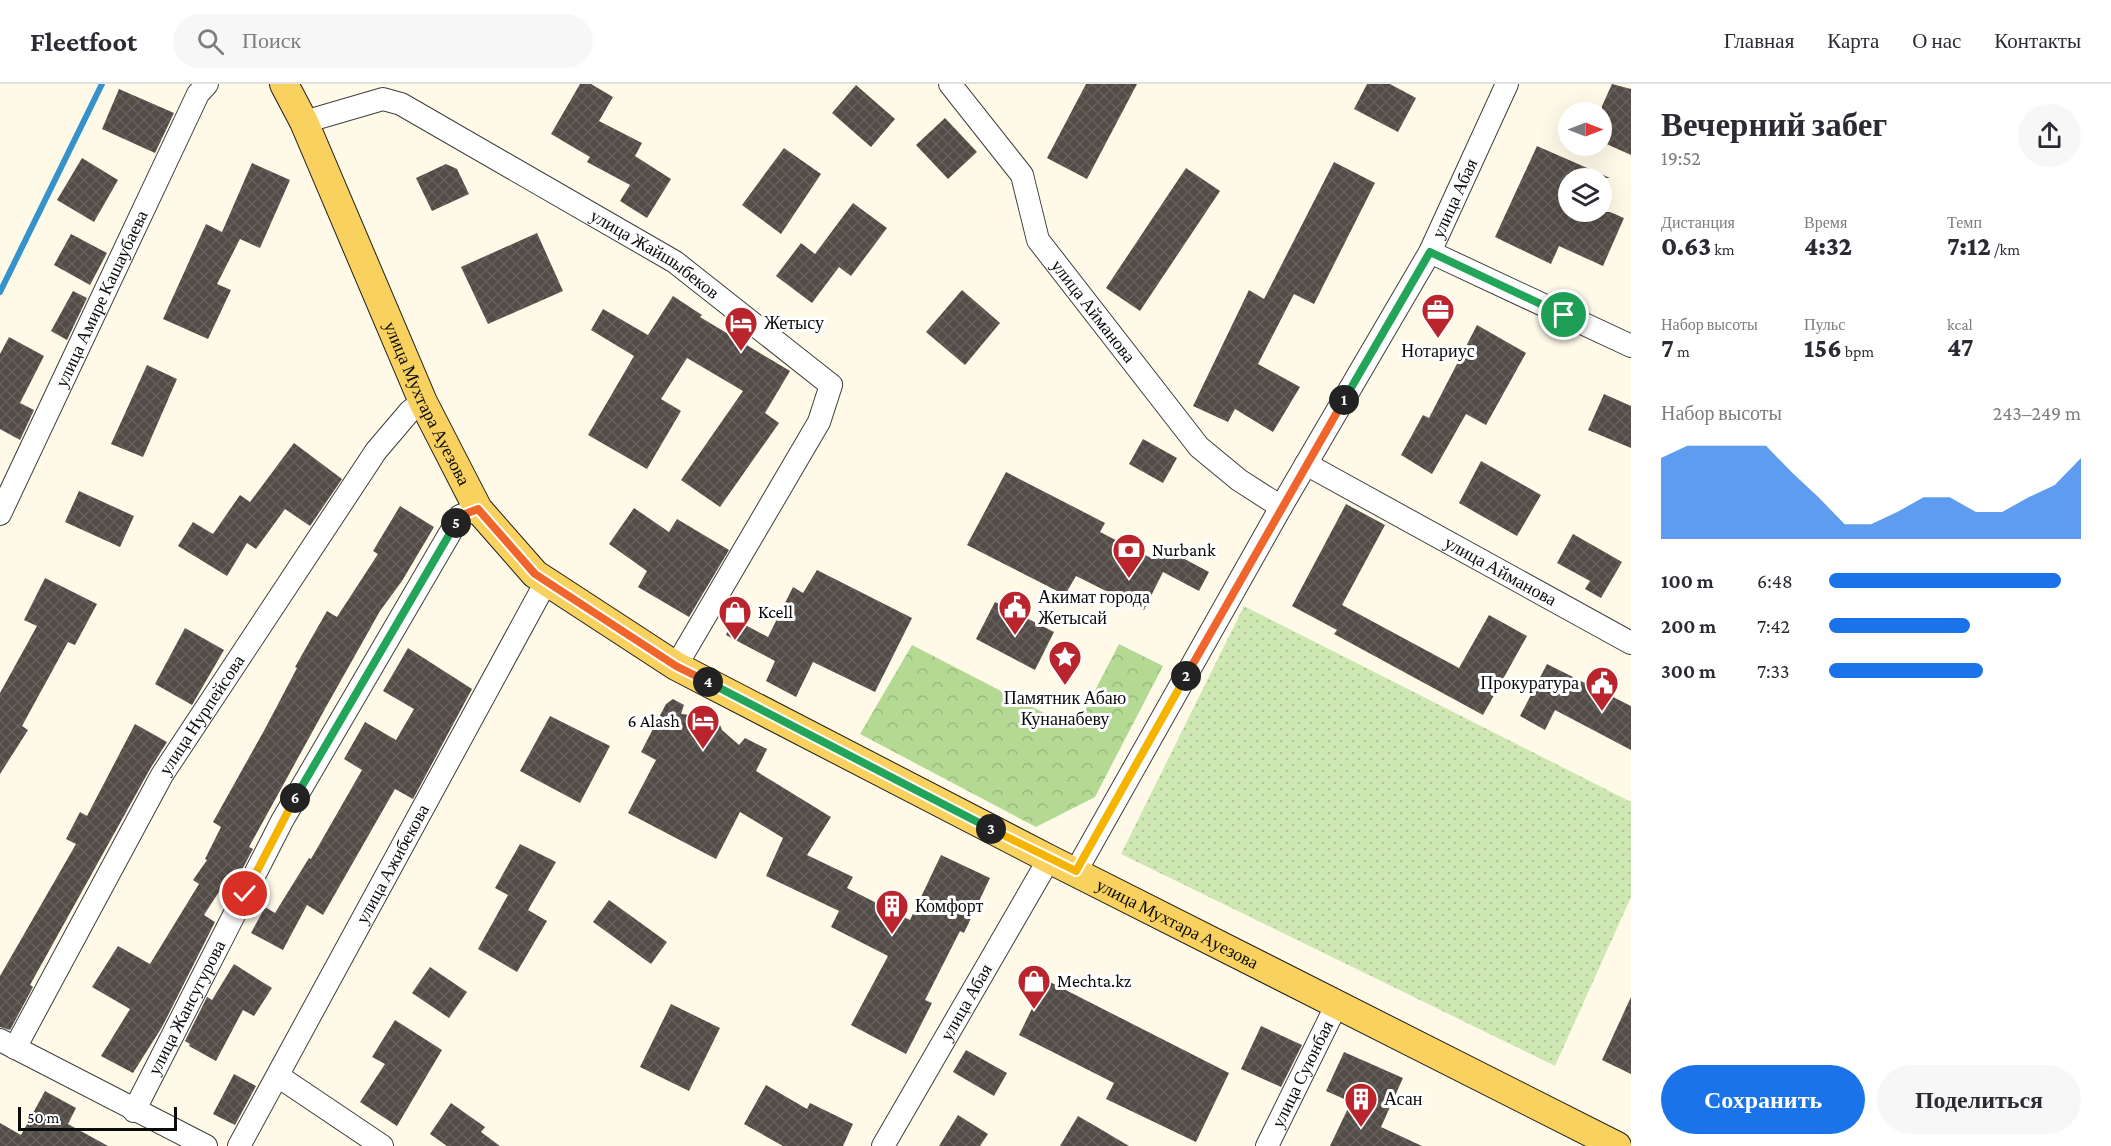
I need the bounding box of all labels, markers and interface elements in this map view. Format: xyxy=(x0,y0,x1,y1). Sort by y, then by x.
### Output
search box xyxy=(173,14,593,68)
icon: search xyxy=(194,25,227,58)
text: Fleetfoot xyxy=(30,26,137,57)
text: Поиск xyxy=(242,28,301,53)
text: Главная xyxy=(1724,29,1794,53)
text: Карта xyxy=(1827,29,1879,53)
text: О нас xyxy=(1912,29,1961,53)
text: Контакты xyxy=(1994,29,2081,53)
north arrow xyxy=(1558,102,1612,156)
map controls xyxy=(1558,102,1612,222)
button: share xyxy=(2018,104,2081,167)
text: Вечерний забег xyxy=(1661,106,1887,143)
text: 19:52 xyxy=(1661,147,1701,169)
street label: улица Абая xyxy=(1428,155,1481,241)
button: layers xyxy=(1558,168,1612,222)
street label: улица Жайшыбеков xyxy=(587,205,723,303)
street label: улица Амире Кашаубаева xyxy=(51,207,152,390)
text: Дистанция xyxy=(1661,214,1735,231)
text: Время xyxy=(1804,214,1847,231)
text: Темп xyxy=(1947,214,1982,231)
text: 0.63 xyxy=(1661,232,1711,261)
text: 4:32 xyxy=(1804,232,1852,261)
text: 7:12 xyxy=(1947,232,1991,261)
text: km xyxy=(1711,241,1735,258)
text: /km xyxy=(1991,241,2020,258)
street label: улица Айманова xyxy=(1047,256,1139,366)
pin xyxy=(1538,289,1589,340)
office icon: Нотариус xyxy=(1420,292,1456,339)
icon: arrive xyxy=(1547,298,1580,331)
hotel icon: Жетысу xyxy=(723,305,759,352)
place label: Жетысу xyxy=(764,313,824,333)
text: Набор высоты xyxy=(1661,316,1758,333)
text: Пульс xyxy=(1804,316,1845,333)
text: kcal xyxy=(1947,316,1973,333)
street label: улица Мухтара Ауезова xyxy=(380,318,474,489)
text: 47 xyxy=(1947,333,1974,362)
text: 7 xyxy=(1661,334,1674,363)
text: 156 xyxy=(1804,334,1842,363)
place label: Нотариус xyxy=(1401,341,1475,361)
text: m xyxy=(1674,343,1690,360)
text: bpm xyxy=(1842,343,1874,360)
pin: 1 xyxy=(1329,385,1359,415)
text: 1 xyxy=(1341,391,1347,408)
text: Набор высоты xyxy=(1661,402,1782,424)
text: 243–249 m xyxy=(1993,402,2081,424)
pin: 5 xyxy=(441,508,471,538)
text: 5 xyxy=(452,514,460,531)
bank icon: Nurbank xyxy=(1111,532,1147,579)
street label: улица Айманова xyxy=(1441,532,1560,610)
place label: Nurbank xyxy=(1152,540,1216,560)
text: 100 m xyxy=(1661,570,1714,592)
text: 6:48 xyxy=(1757,570,1793,592)
place label: Акимат города Жетысай xyxy=(1038,587,1150,628)
public building icon: Акимат города Жетысай xyxy=(997,589,1033,636)
shop icon: Kcell xyxy=(717,594,753,641)
place label: Kcell xyxy=(758,602,793,622)
text: 200 m xyxy=(1661,615,1716,637)
text: 7:42 xyxy=(1757,615,1790,637)
place icon: Памятник Абаю Кунанабеву xyxy=(1047,639,1083,686)
street label: улица Нурпейсова xyxy=(155,651,248,779)
text: 300 m xyxy=(1661,660,1716,682)
text: 7:33 xyxy=(1757,660,1789,682)
pin: 2 xyxy=(1171,661,1201,691)
public building icon: Прокуратура xyxy=(1584,665,1620,712)
pin: 4 xyxy=(693,667,723,697)
text: 2 xyxy=(1182,667,1190,684)
text: 4 xyxy=(704,673,712,690)
place label: Прокуратура xyxy=(1480,673,1579,693)
place label: Памятник Абаю Кунанабеву xyxy=(1004,688,1126,729)
hotel icon: 6 Alash xyxy=(685,703,721,750)
place label: 6 Alash xyxy=(627,711,680,731)
pin: 6 xyxy=(280,783,310,813)
text: 6 xyxy=(291,789,299,806)
street label: улица Ажибекова xyxy=(352,801,433,927)
pin: 3 xyxy=(976,814,1006,844)
text: 3 xyxy=(987,820,995,837)
pin xyxy=(219,868,270,919)
street label: улица Мухтара Ауезова xyxy=(1093,875,1262,973)
icon: check xyxy=(228,877,261,910)
building icon: Комфорт xyxy=(874,888,910,935)
place label: Комфорт xyxy=(915,896,984,916)
street label: улица Жансугурова xyxy=(144,937,229,1078)
street label: улица Абая xyxy=(936,960,996,1044)
shop icon: Mechta.kz xyxy=(1016,963,1052,1010)
place label: Mechta.kz xyxy=(1057,971,1132,991)
street label: улица Суюнбая xyxy=(1268,1017,1337,1131)
button: Сохранить xyxy=(1661,1065,1865,1134)
button: Поделиться xyxy=(1877,1065,2081,1134)
building icon: Асан xyxy=(1343,1081,1379,1128)
place label: Асан xyxy=(1384,1089,1423,1109)
scale bar xyxy=(18,1104,177,1132)
text: 50 m xyxy=(27,1109,59,1126)

